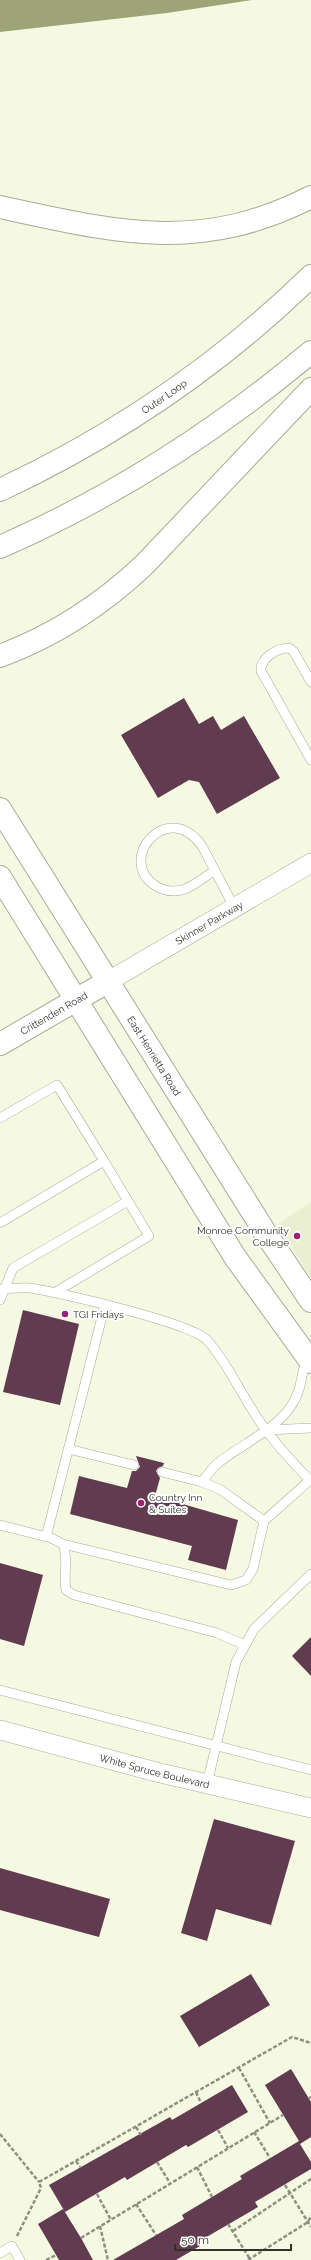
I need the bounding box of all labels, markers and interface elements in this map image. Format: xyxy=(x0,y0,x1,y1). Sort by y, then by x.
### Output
street label: Outer Loop xyxy=(139,377,189,416)
street label: Skinner Parkway xyxy=(173,898,245,946)
street label: Crittenden Road xyxy=(18,989,89,1037)
street label: East Henrietta Road xyxy=(125,1014,183,1097)
place label: Monroe Community College xyxy=(197,1225,290,1248)
marker: Monroe Community College xyxy=(292,1231,302,1241)
marker: TGI Fridays xyxy=(60,1309,70,1319)
place label: TGI Fridays xyxy=(73,1309,124,1320)
place label: Country Inn & Suites xyxy=(149,1492,202,1515)
marker: Country Inn & Suites xyxy=(136,1498,146,1508)
street label: White Spruce Boulevard xyxy=(98,1752,211,1790)
scale bar xyxy=(175,2226,291,2252)
text: 50 m xyxy=(181,2233,209,2247)

